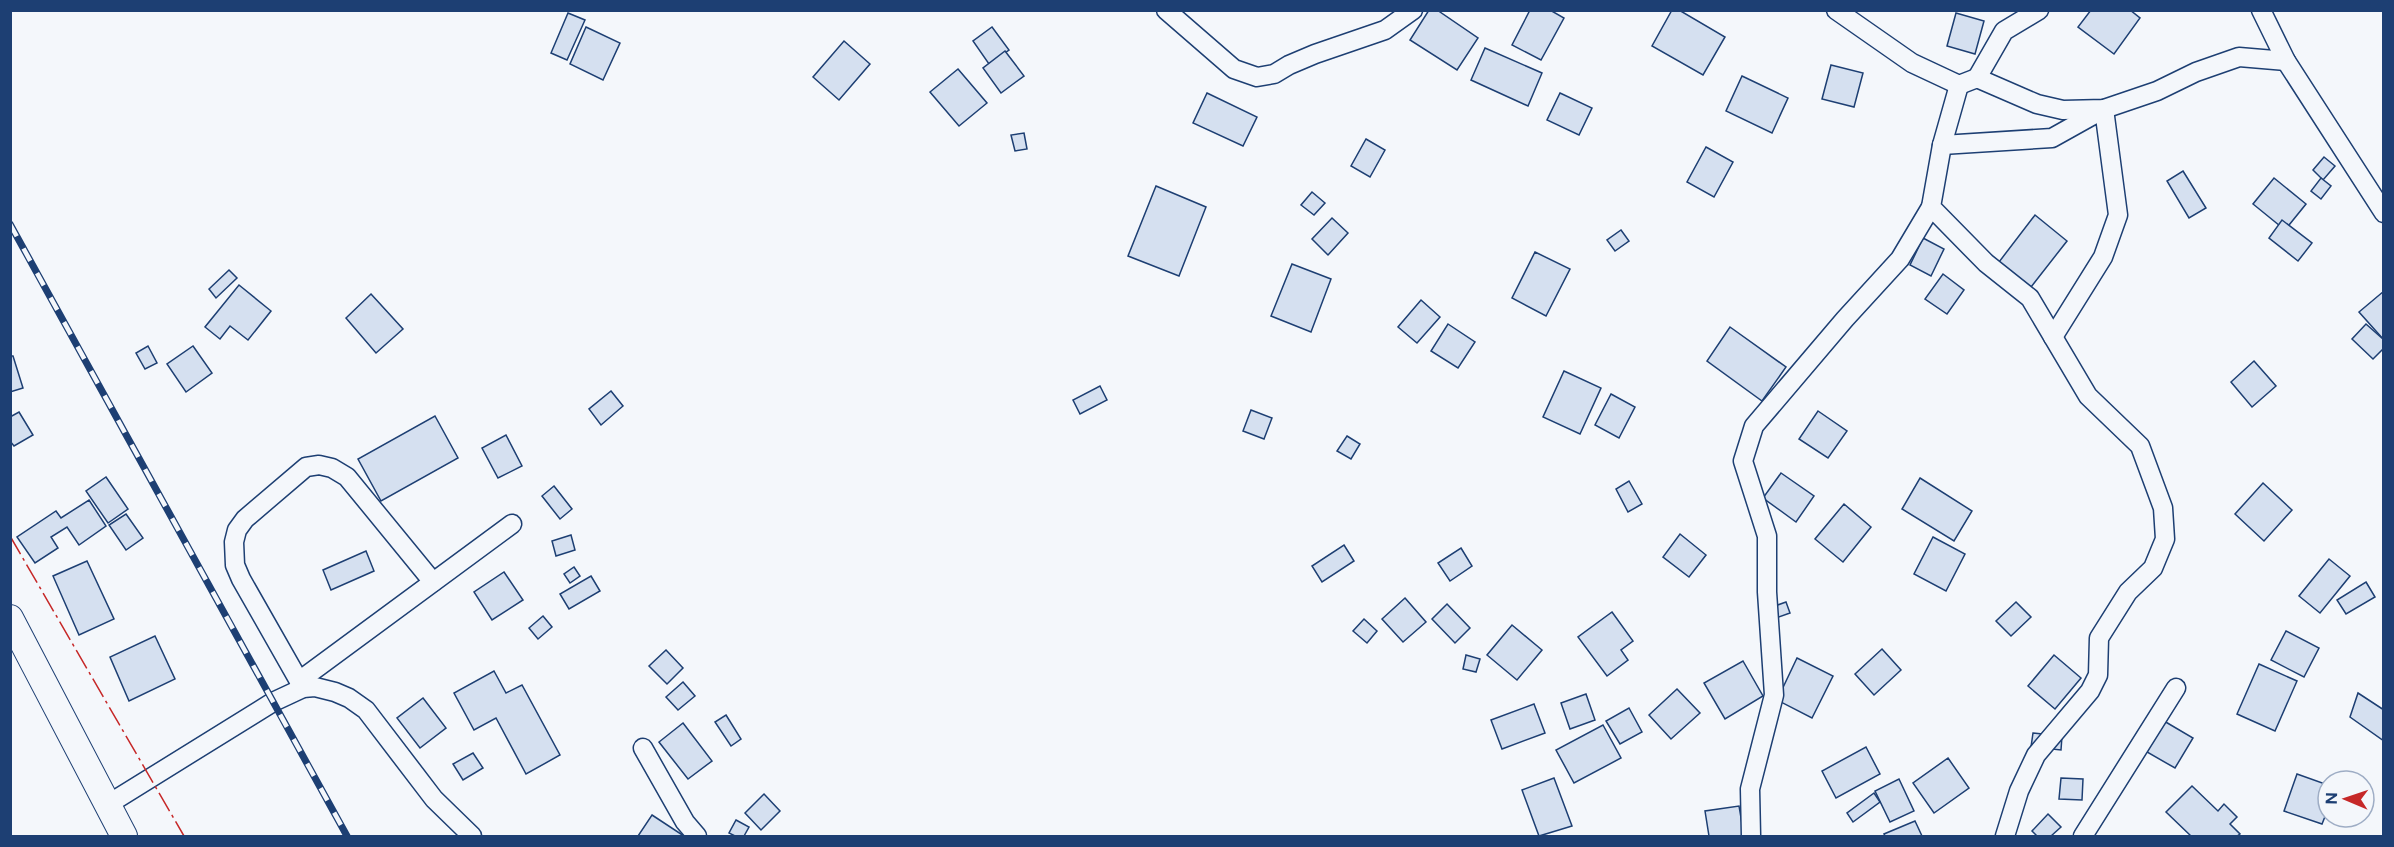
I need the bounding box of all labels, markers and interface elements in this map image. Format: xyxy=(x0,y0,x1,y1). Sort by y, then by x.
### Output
north arrow xyxy=(2316,769,2376,829)
text: N xyxy=(2322,792,2341,805)

